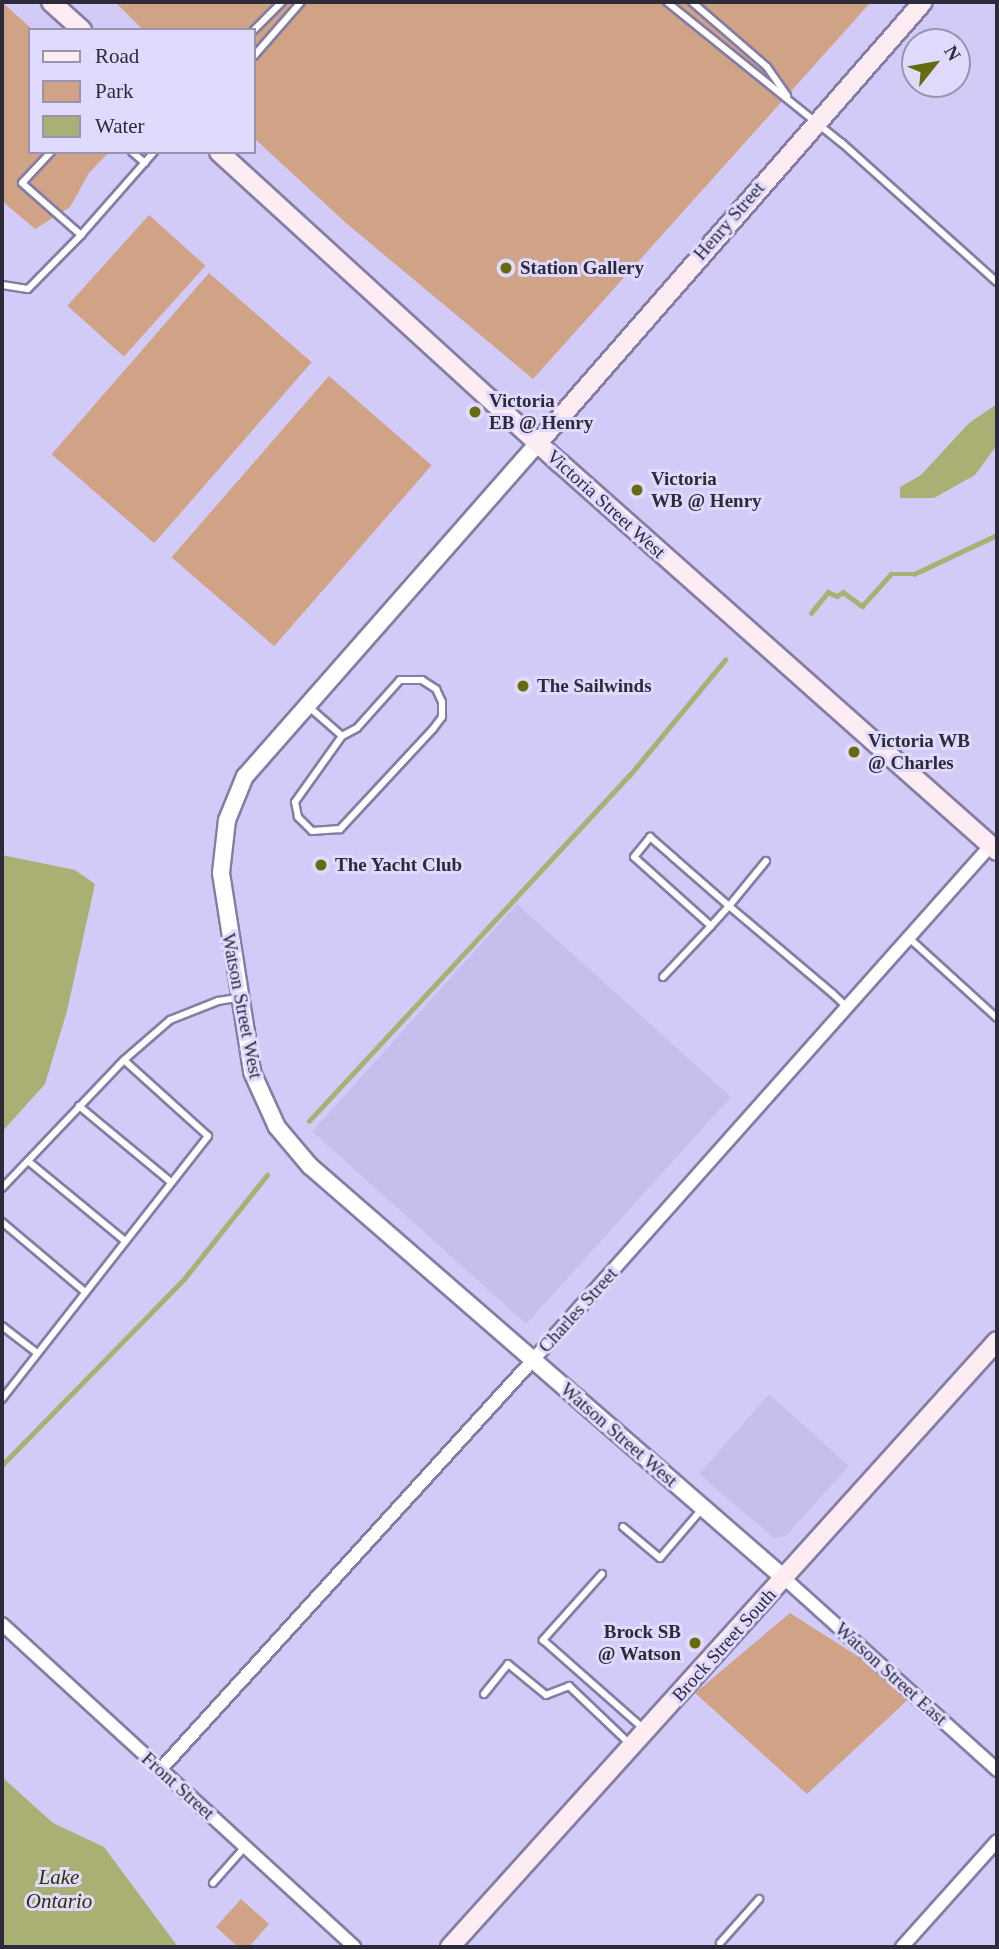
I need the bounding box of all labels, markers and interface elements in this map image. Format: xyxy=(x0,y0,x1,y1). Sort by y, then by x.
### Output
legend xyxy=(28,28,256,154)
north arrow xyxy=(901,28,971,98)
text: N xyxy=(940,42,965,64)
text: Road xyxy=(95,44,139,68)
text: Park xyxy=(95,79,134,103)
text: Water xyxy=(95,114,145,138)
street label: Henry Street xyxy=(689,177,769,265)
place label: Station Gallery xyxy=(520,257,644,279)
marker: Station Gallery xyxy=(498,260,514,276)
place label: Victoria EB @ Henry xyxy=(489,390,593,434)
marker: Victoria EB @ Henry xyxy=(467,404,483,420)
street label: Victoria Street West xyxy=(542,445,670,563)
place label: Victoria WB @ Henry xyxy=(651,468,762,512)
marker: Victoria WB @ Henry xyxy=(629,482,645,498)
place label: The Sailwinds xyxy=(537,675,652,697)
marker: The Sailwinds xyxy=(515,678,531,694)
place label: Victoria WB @ Charles xyxy=(868,730,970,774)
marker: Victoria WB @ Charles xyxy=(846,744,862,760)
place label: The Yacht Club xyxy=(335,854,463,876)
marker: The Yacht Club xyxy=(313,857,329,873)
street label: Watson Street West xyxy=(217,931,267,1081)
street label: Charles Street xyxy=(534,1263,622,1357)
street label: Watson Street West xyxy=(556,1378,682,1492)
street label: Brock Street South xyxy=(667,1584,781,1706)
street label: Watson Street East xyxy=(830,1618,952,1730)
place label: Brock SB @ Watson xyxy=(597,1621,681,1665)
marker: Brock SB @ Watson xyxy=(687,1635,703,1651)
street label: Front Street xyxy=(137,1747,219,1825)
water label: Lake Ontario xyxy=(26,1864,92,1914)

